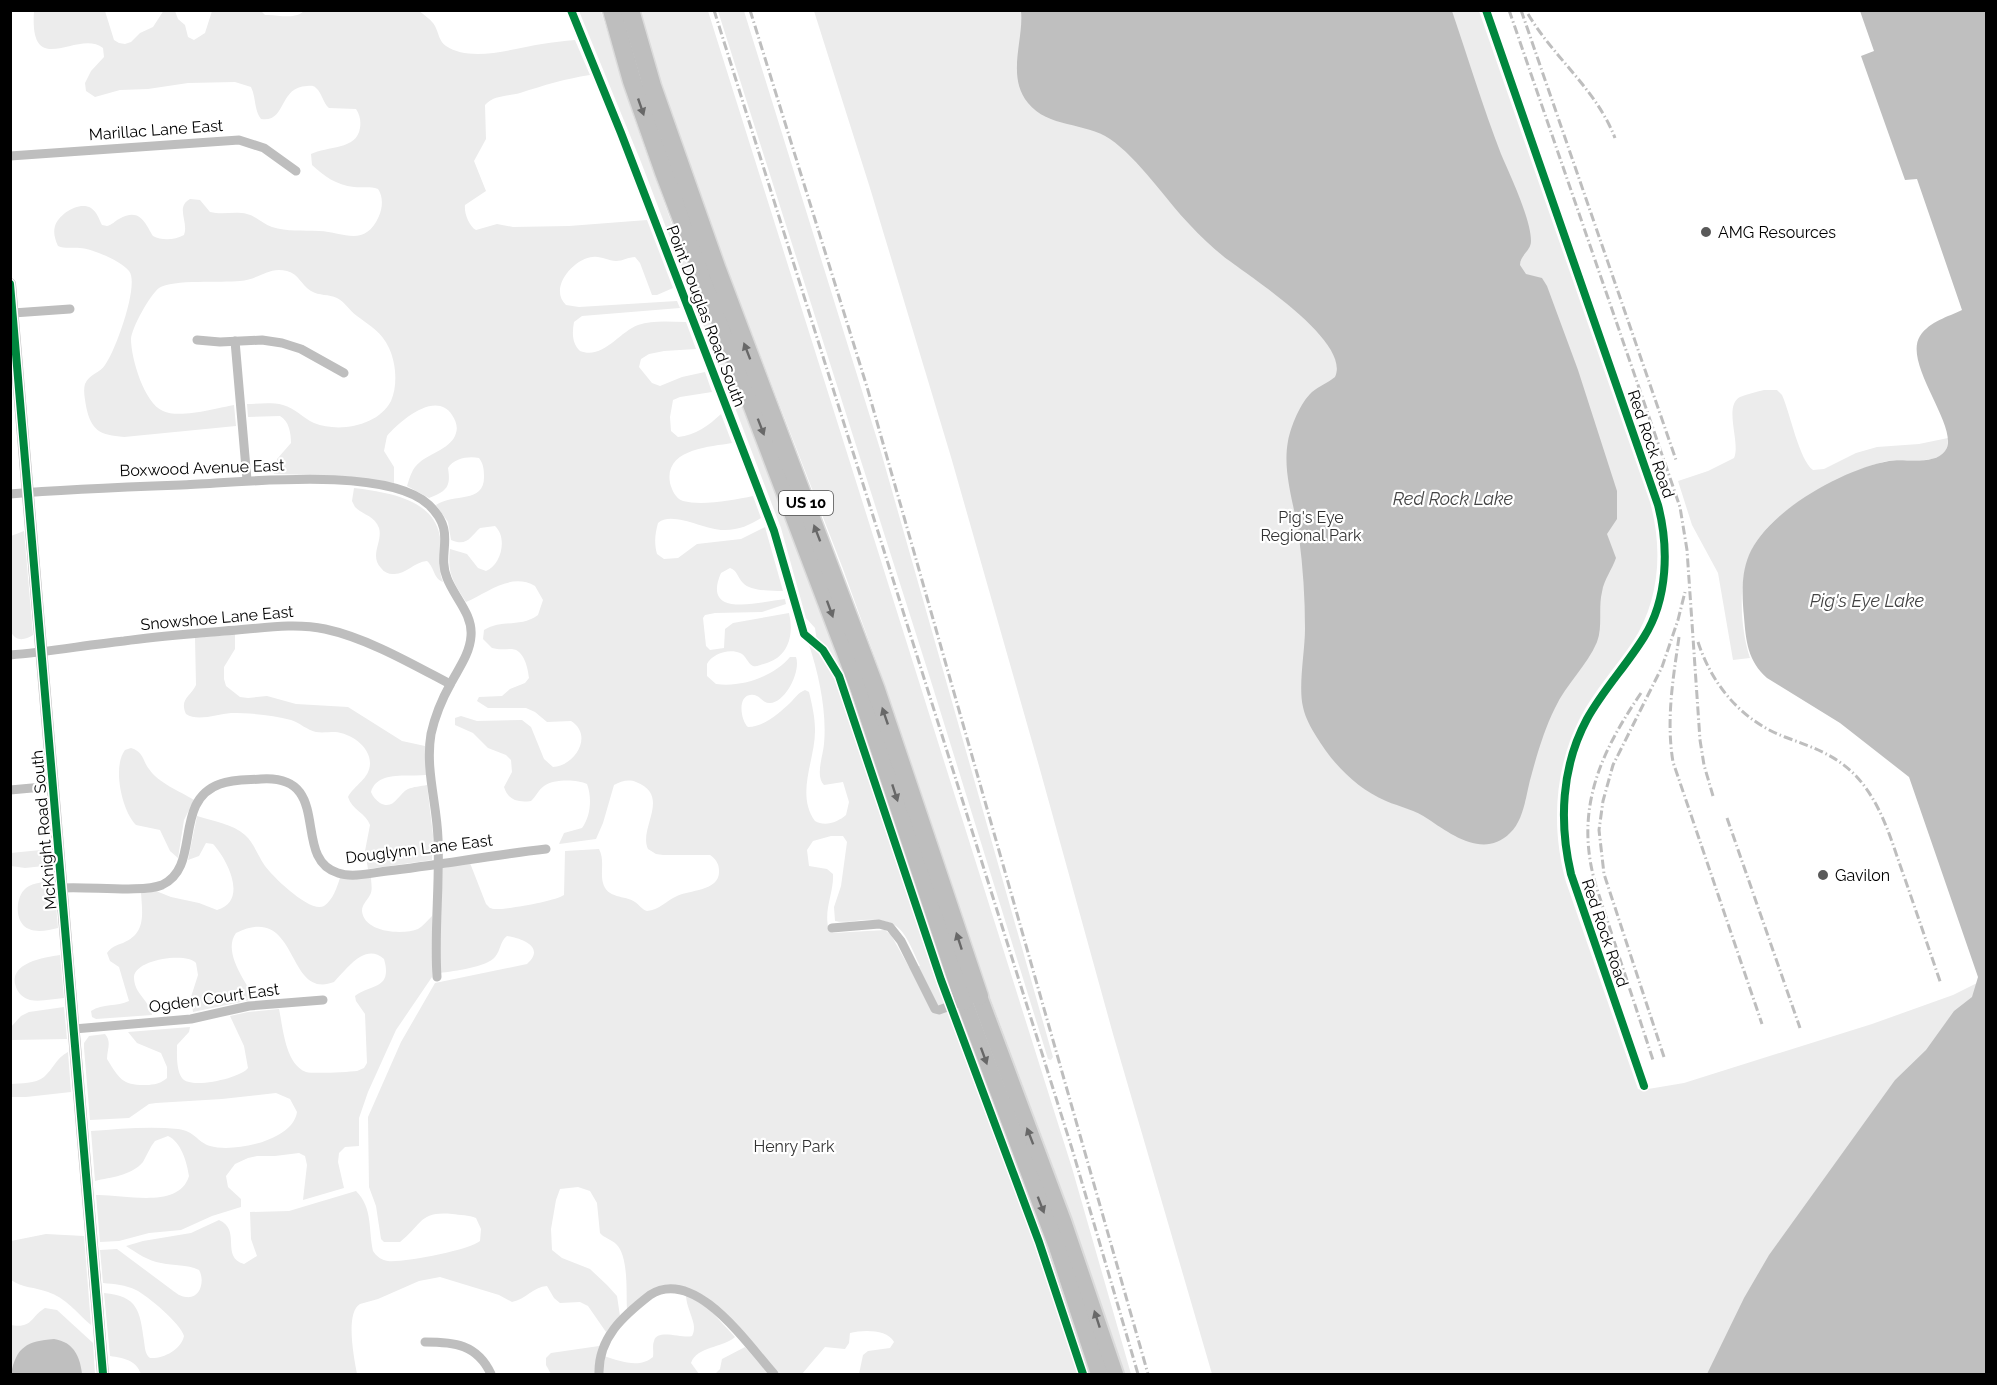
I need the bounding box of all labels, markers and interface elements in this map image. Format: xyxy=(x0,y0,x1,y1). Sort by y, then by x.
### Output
one-way arrow xyxy=(636,98,646,116)
street label: Marillac Lane East xyxy=(88,116,224,144)
street label: Point Douglas Road South xyxy=(663,223,749,409)
place label: AMG Resources xyxy=(1718,223,1836,242)
marker: AMG Resources xyxy=(1699,225,1713,239)
one-way arrow xyxy=(742,342,752,360)
street label: Red Rock Road xyxy=(1624,387,1678,501)
one-way arrow xyxy=(757,418,766,436)
street label: Boxwood Avenue East xyxy=(119,456,285,480)
water label: Red Rock Lake xyxy=(1393,488,1514,509)
road number: US 10 xyxy=(779,491,833,515)
park label: Pig's Eye Regional Park xyxy=(1260,508,1362,545)
one-way arrow xyxy=(812,524,822,542)
water label: Pig's Eye Lake xyxy=(1810,590,1925,611)
one-way arrow xyxy=(826,600,836,618)
street label: Snowshoe Lane East xyxy=(140,602,295,634)
one-way arrow xyxy=(880,707,890,725)
street label: McKnight Road South xyxy=(28,749,60,911)
one-way arrow xyxy=(891,784,901,802)
street label: Douglynn Lane East xyxy=(344,830,494,867)
place label: Gavilon xyxy=(1835,866,1890,885)
marker: Gavilon xyxy=(1816,868,1830,882)
street label: Red Rock Road xyxy=(1578,876,1632,990)
one-way arrow xyxy=(954,932,964,950)
street label: Ogden Court East xyxy=(148,979,281,1017)
one-way arrow xyxy=(980,1047,990,1065)
one-way arrow xyxy=(1025,1127,1035,1145)
park label: Henry Park xyxy=(753,1137,835,1156)
one-way arrow xyxy=(1037,1196,1046,1214)
one-way arrow xyxy=(1092,1310,1102,1328)

